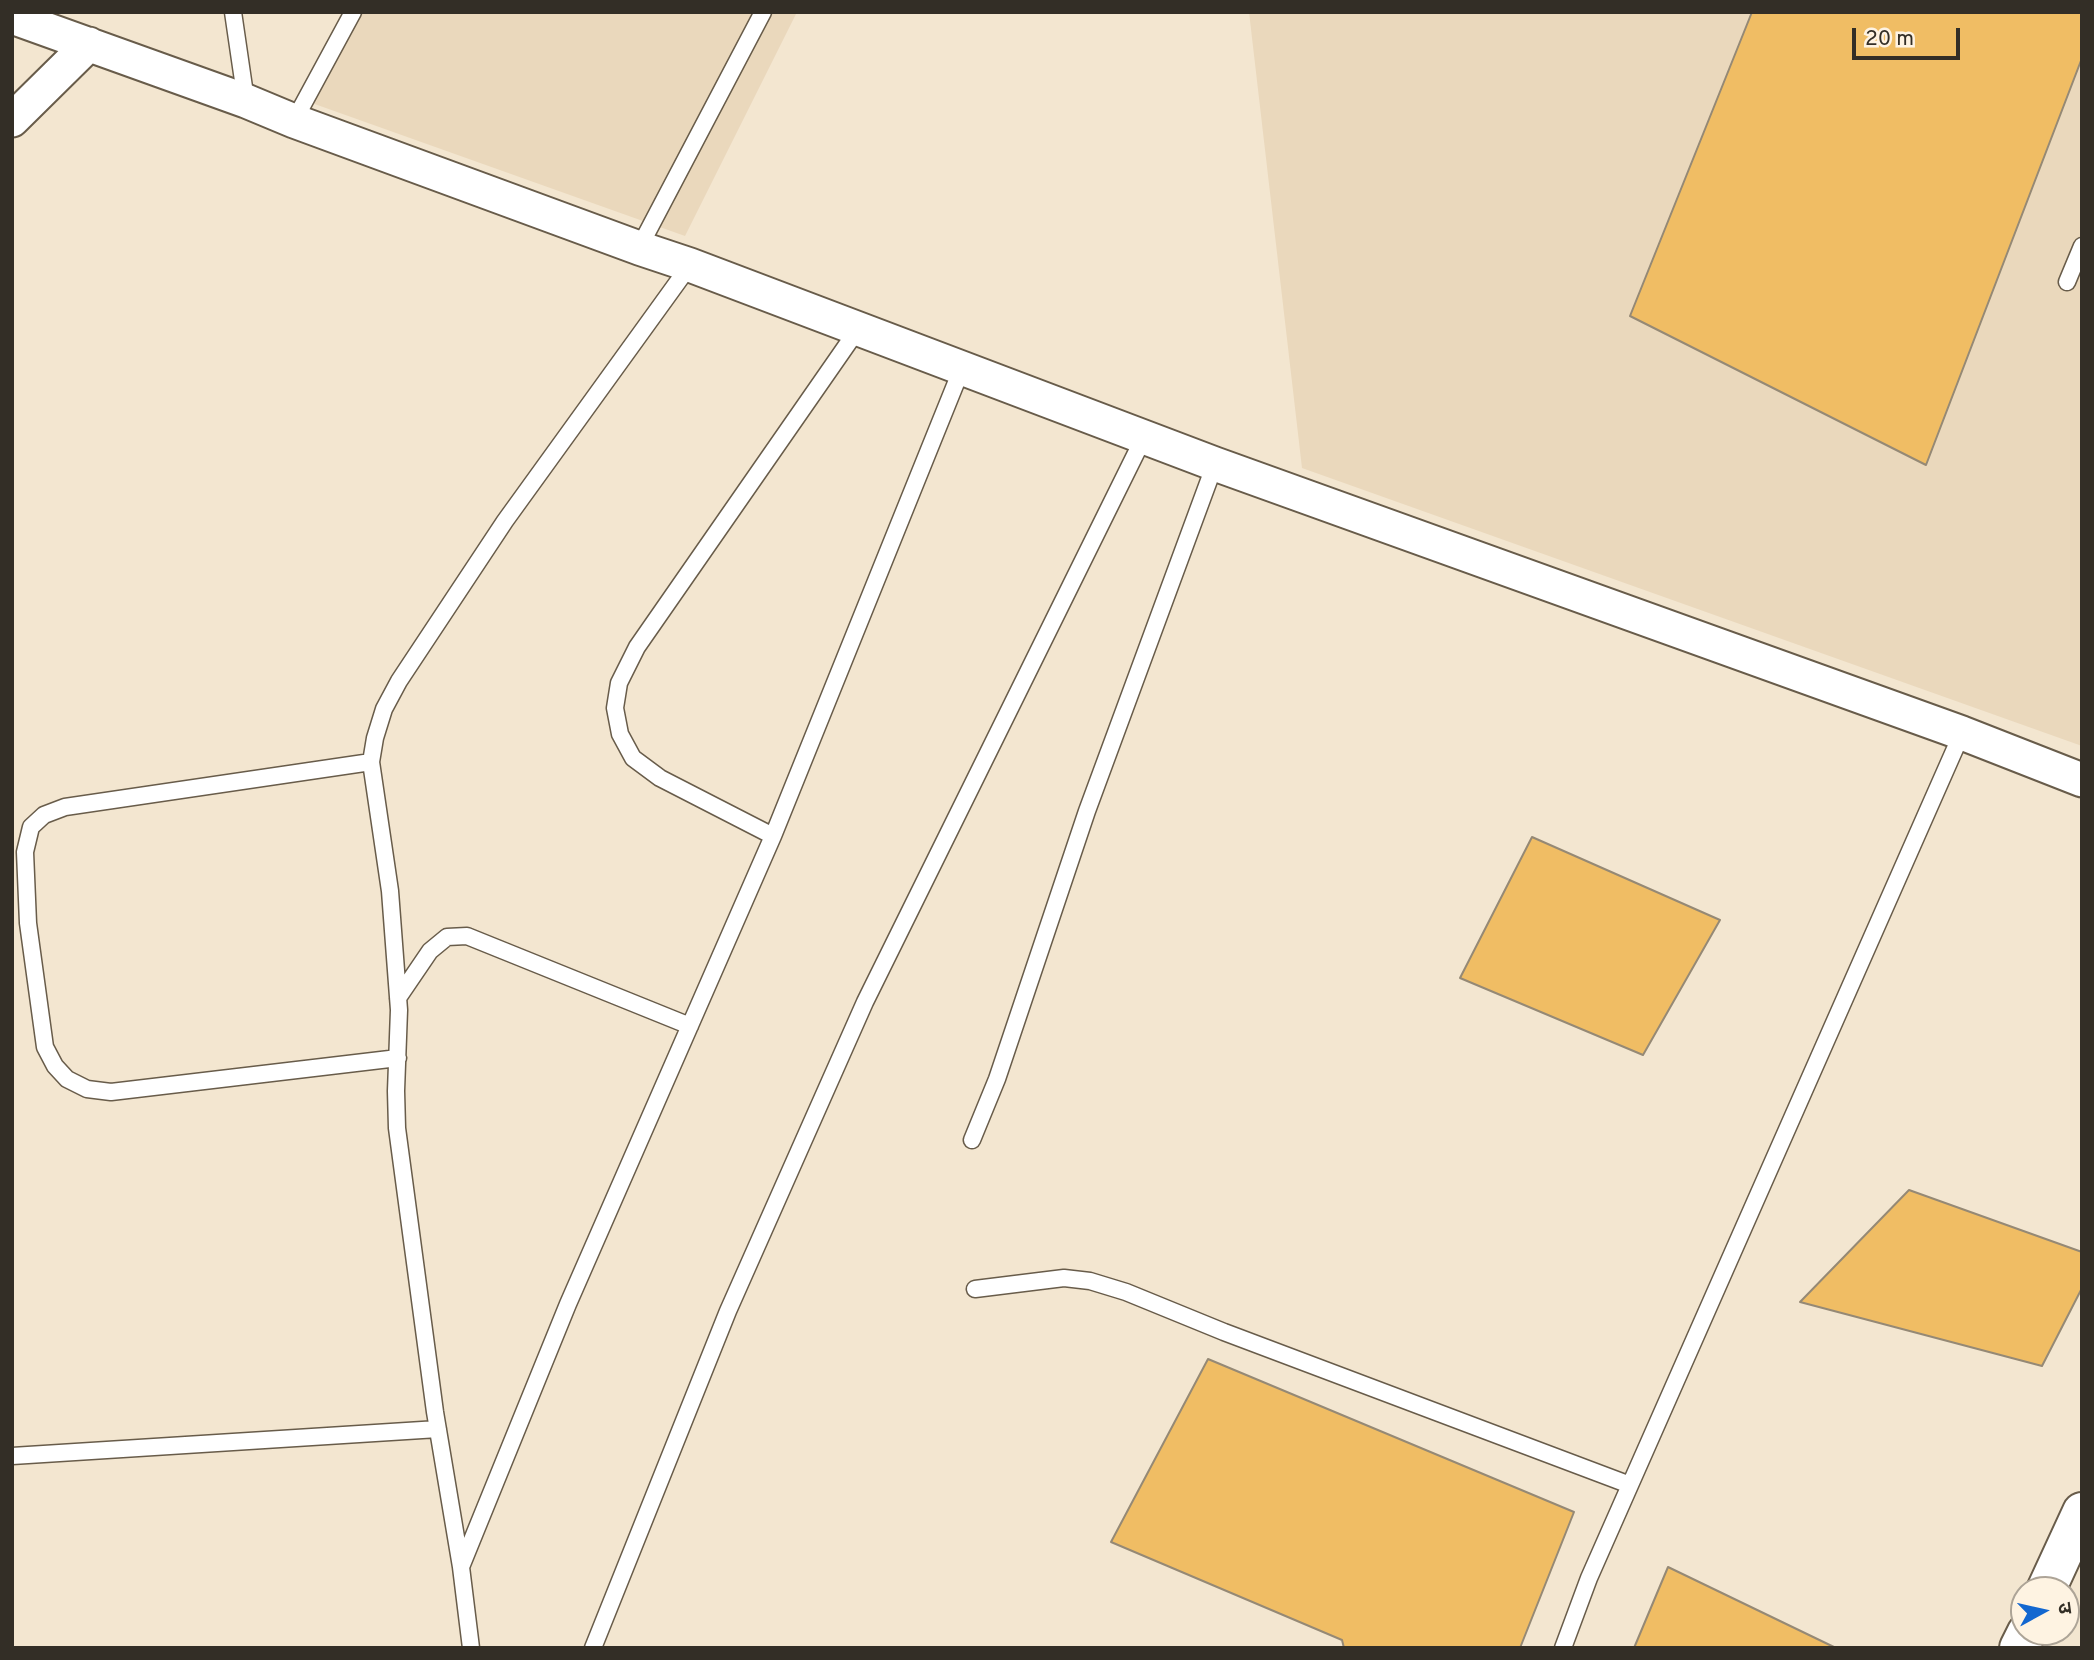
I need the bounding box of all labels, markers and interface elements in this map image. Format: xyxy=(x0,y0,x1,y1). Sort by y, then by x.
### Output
scale bar xyxy=(1856,14,1965,58)
text: 20 m xyxy=(1865,26,1914,53)
north arrow xyxy=(2010,1576,2080,1646)
text: उ xyxy=(2051,1601,2076,1616)

